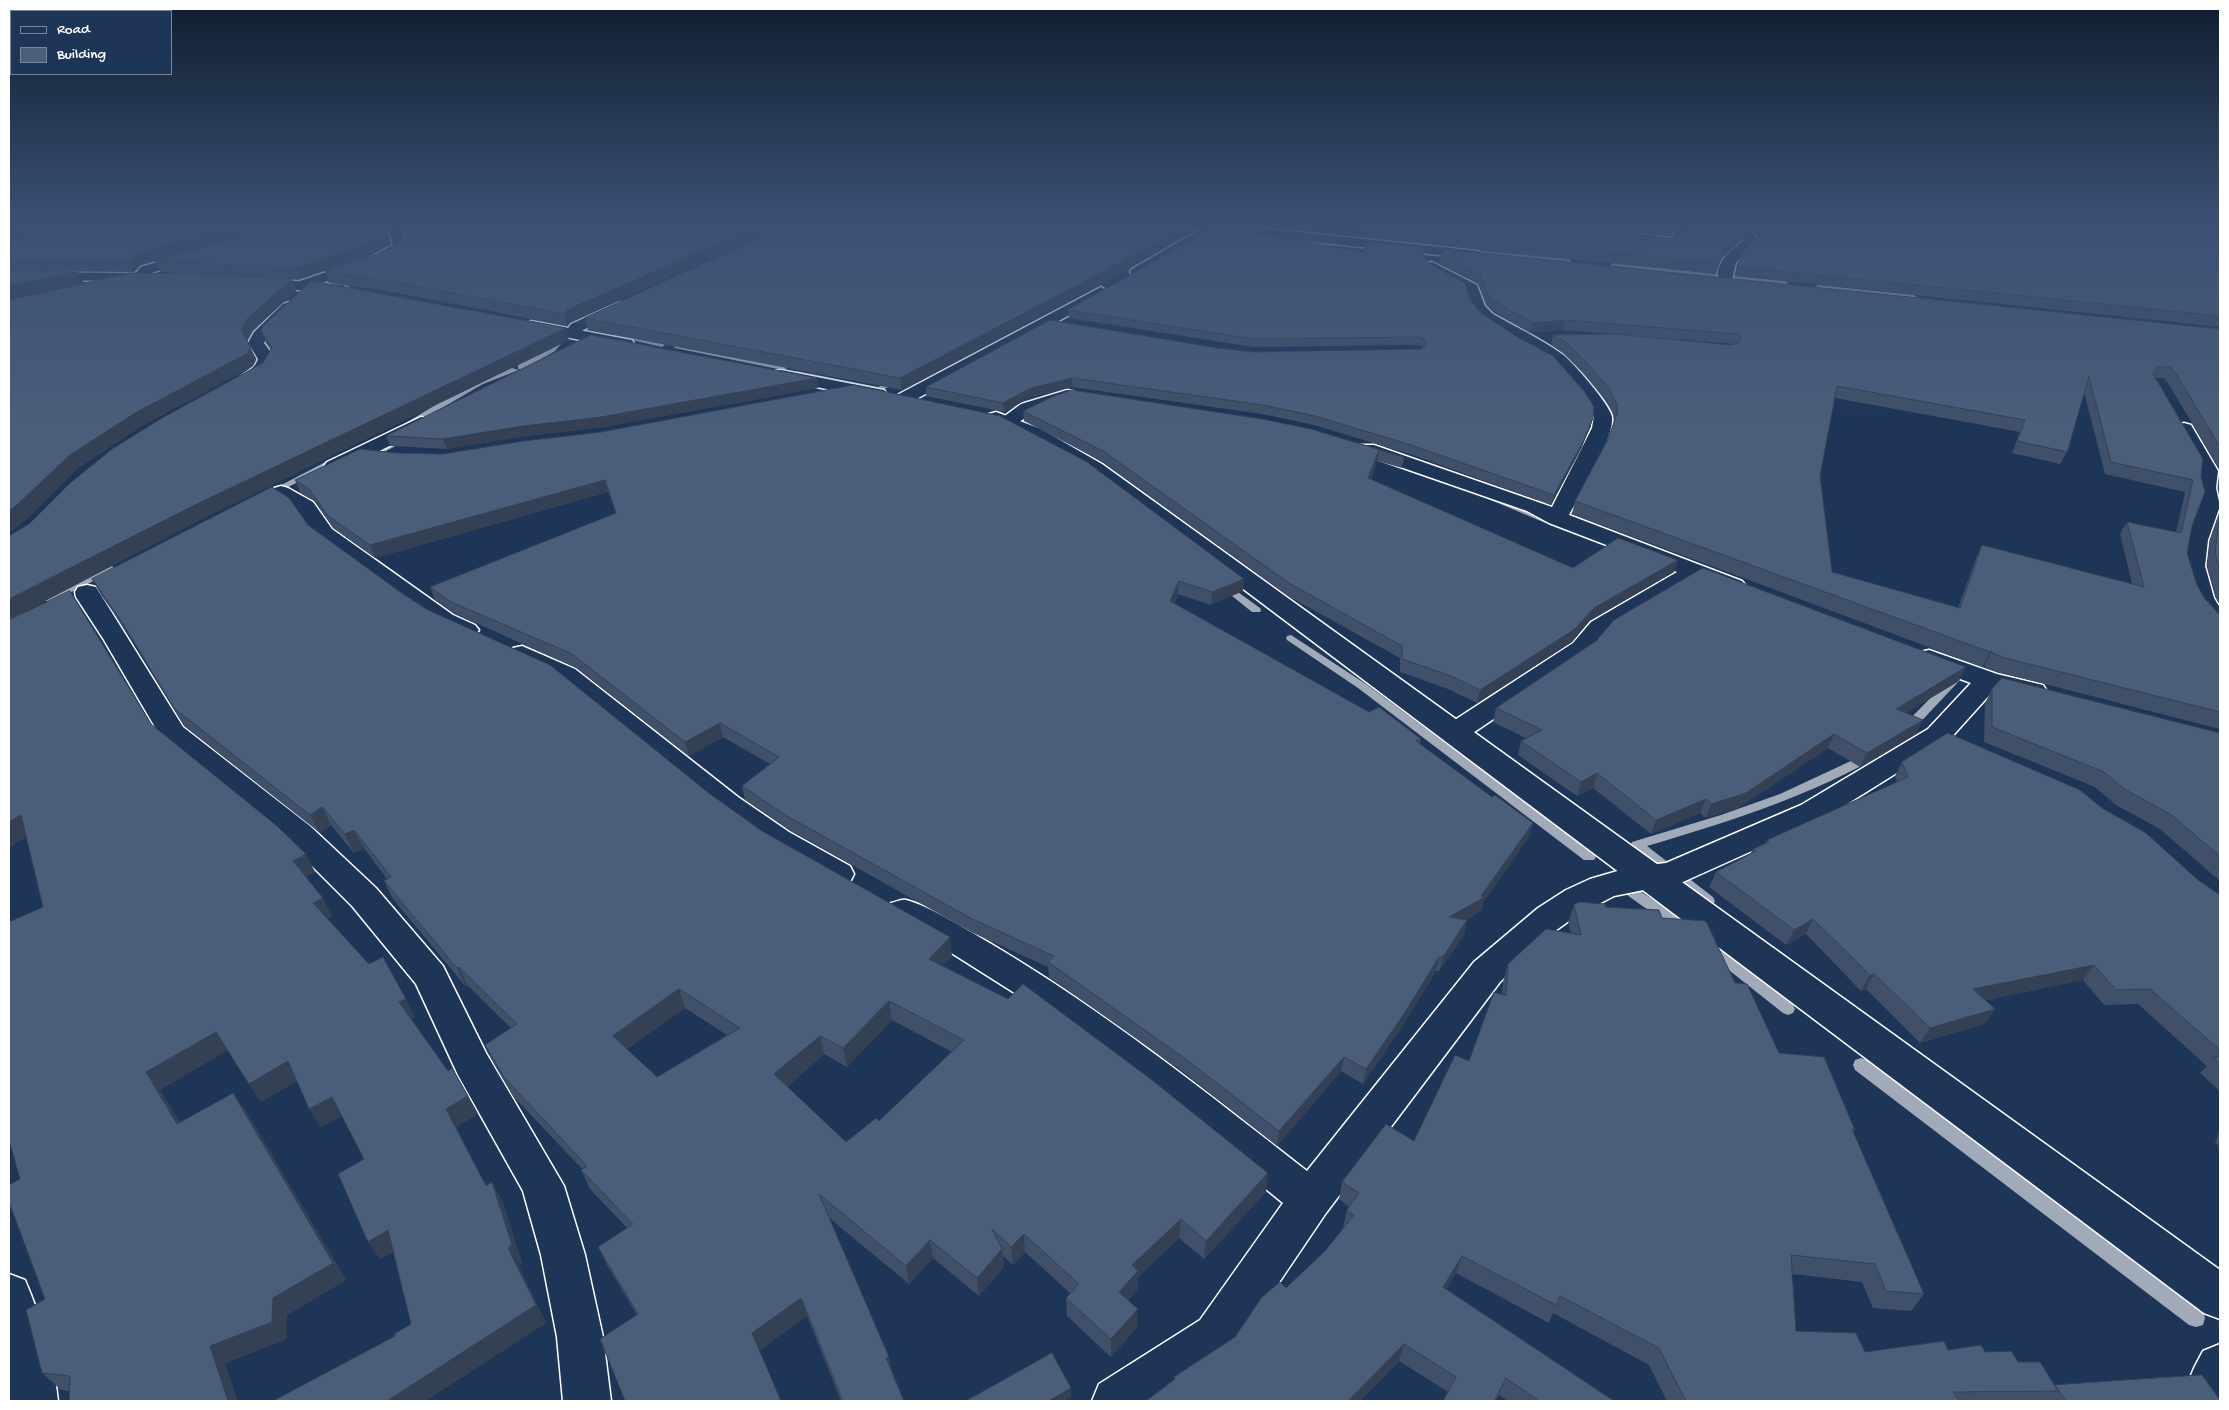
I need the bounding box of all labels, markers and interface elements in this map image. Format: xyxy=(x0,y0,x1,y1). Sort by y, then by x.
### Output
legend xyxy=(10,10,172,75)
text: Road xyxy=(57,21,90,39)
text: Building xyxy=(57,46,106,64)

